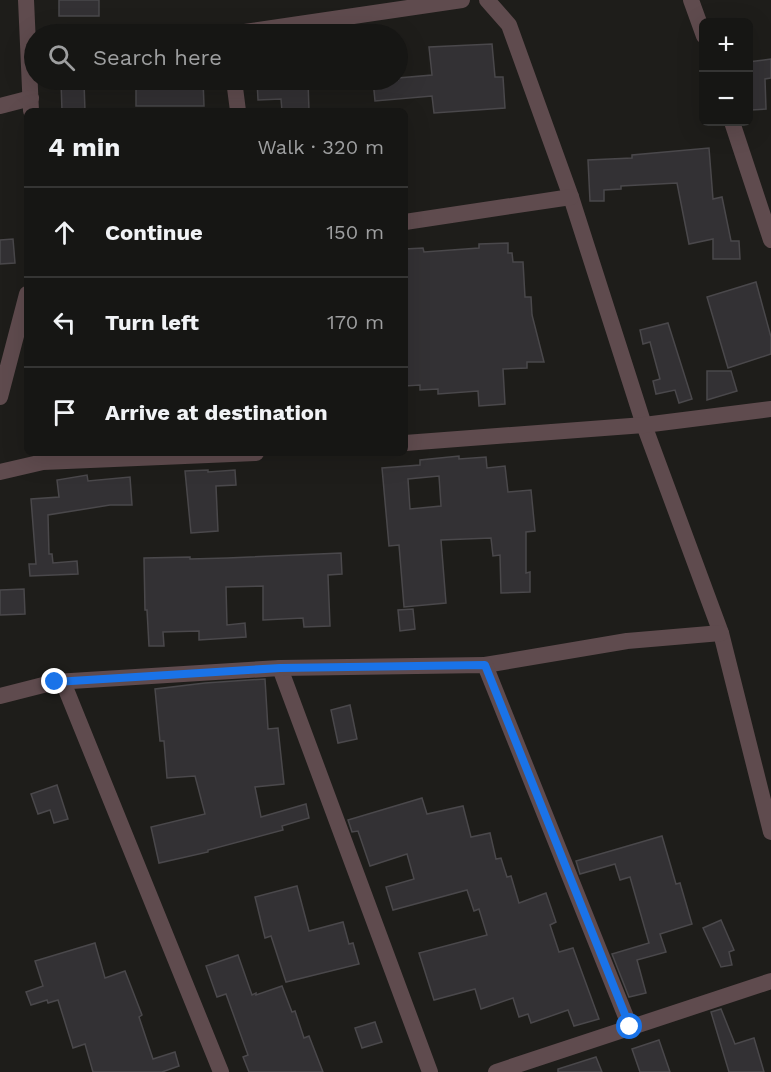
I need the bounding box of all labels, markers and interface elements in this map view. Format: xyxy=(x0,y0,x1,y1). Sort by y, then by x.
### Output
map controls xyxy=(699,18,753,126)
button: + xyxy=(699,18,753,72)
search box xyxy=(24,24,408,90)
icon: search xyxy=(45,41,78,74)
text: Search here xyxy=(93,45,222,70)
button: − xyxy=(699,72,753,126)
text: 4 min xyxy=(48,132,120,162)
text: Walk · 320 m xyxy=(257,135,384,159)
icon: ahead xyxy=(48,216,81,249)
text: Continue xyxy=(105,220,203,245)
text: 150 m xyxy=(326,220,384,244)
icon: left xyxy=(48,306,81,339)
text: Turn left xyxy=(105,310,199,335)
text: 170 m xyxy=(327,310,384,334)
icon: arrive xyxy=(48,396,81,429)
text: Arrive at destination xyxy=(105,400,328,425)
route end xyxy=(41,668,67,694)
route start xyxy=(616,1013,642,1039)

